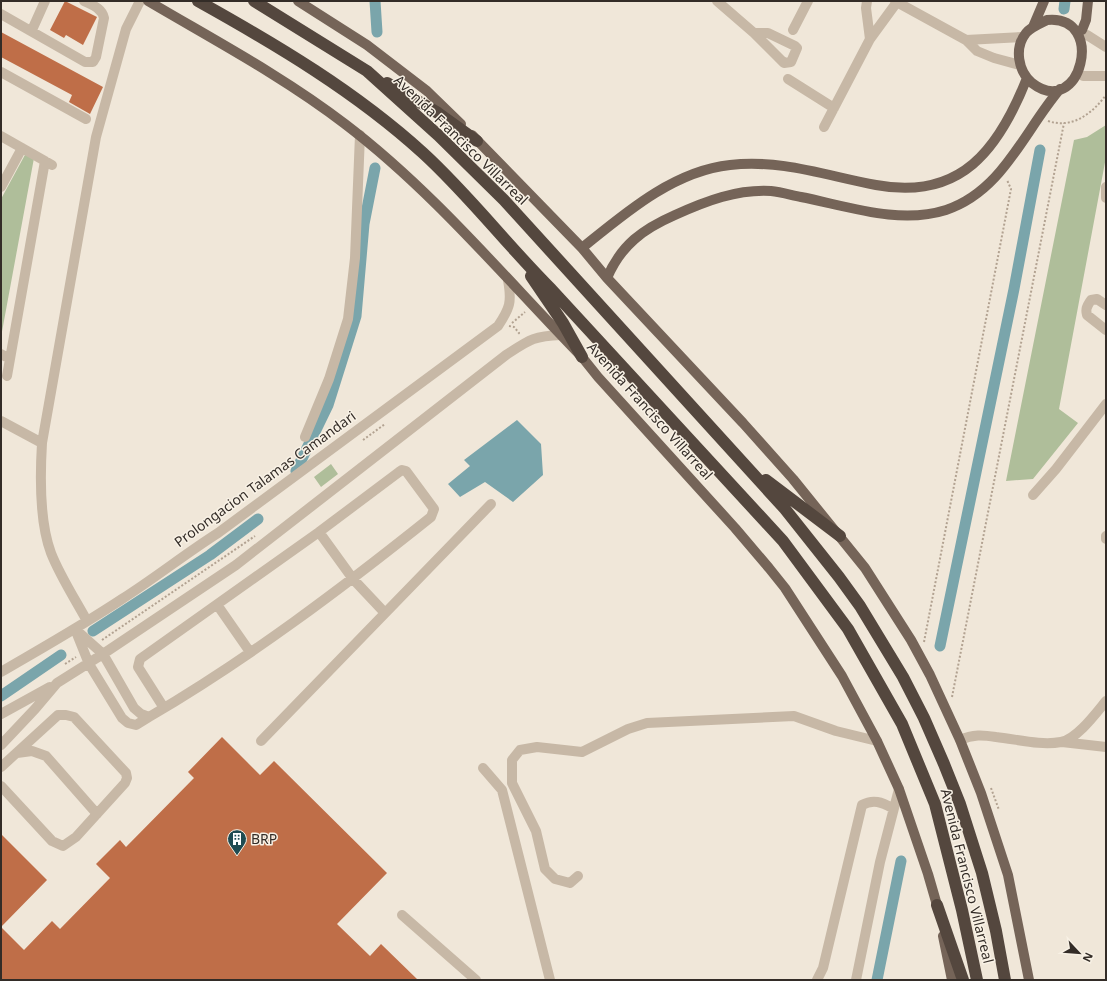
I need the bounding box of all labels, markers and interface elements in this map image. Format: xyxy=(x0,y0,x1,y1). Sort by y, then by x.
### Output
street label: Avenida Francisco Villarreal xyxy=(390,71,532,209)
street label: Avenida Francisco Villarreal xyxy=(583,338,717,484)
street label: Prolongacion Talamas Camandari xyxy=(170,406,359,551)
street label: Avenida Francisco Villarreal xyxy=(937,787,998,965)
building icon: BRP xyxy=(226,828,248,856)
place label: BRP xyxy=(251,829,277,848)
north arrow xyxy=(1059,933,1099,973)
text: N xyxy=(1080,950,1097,965)

